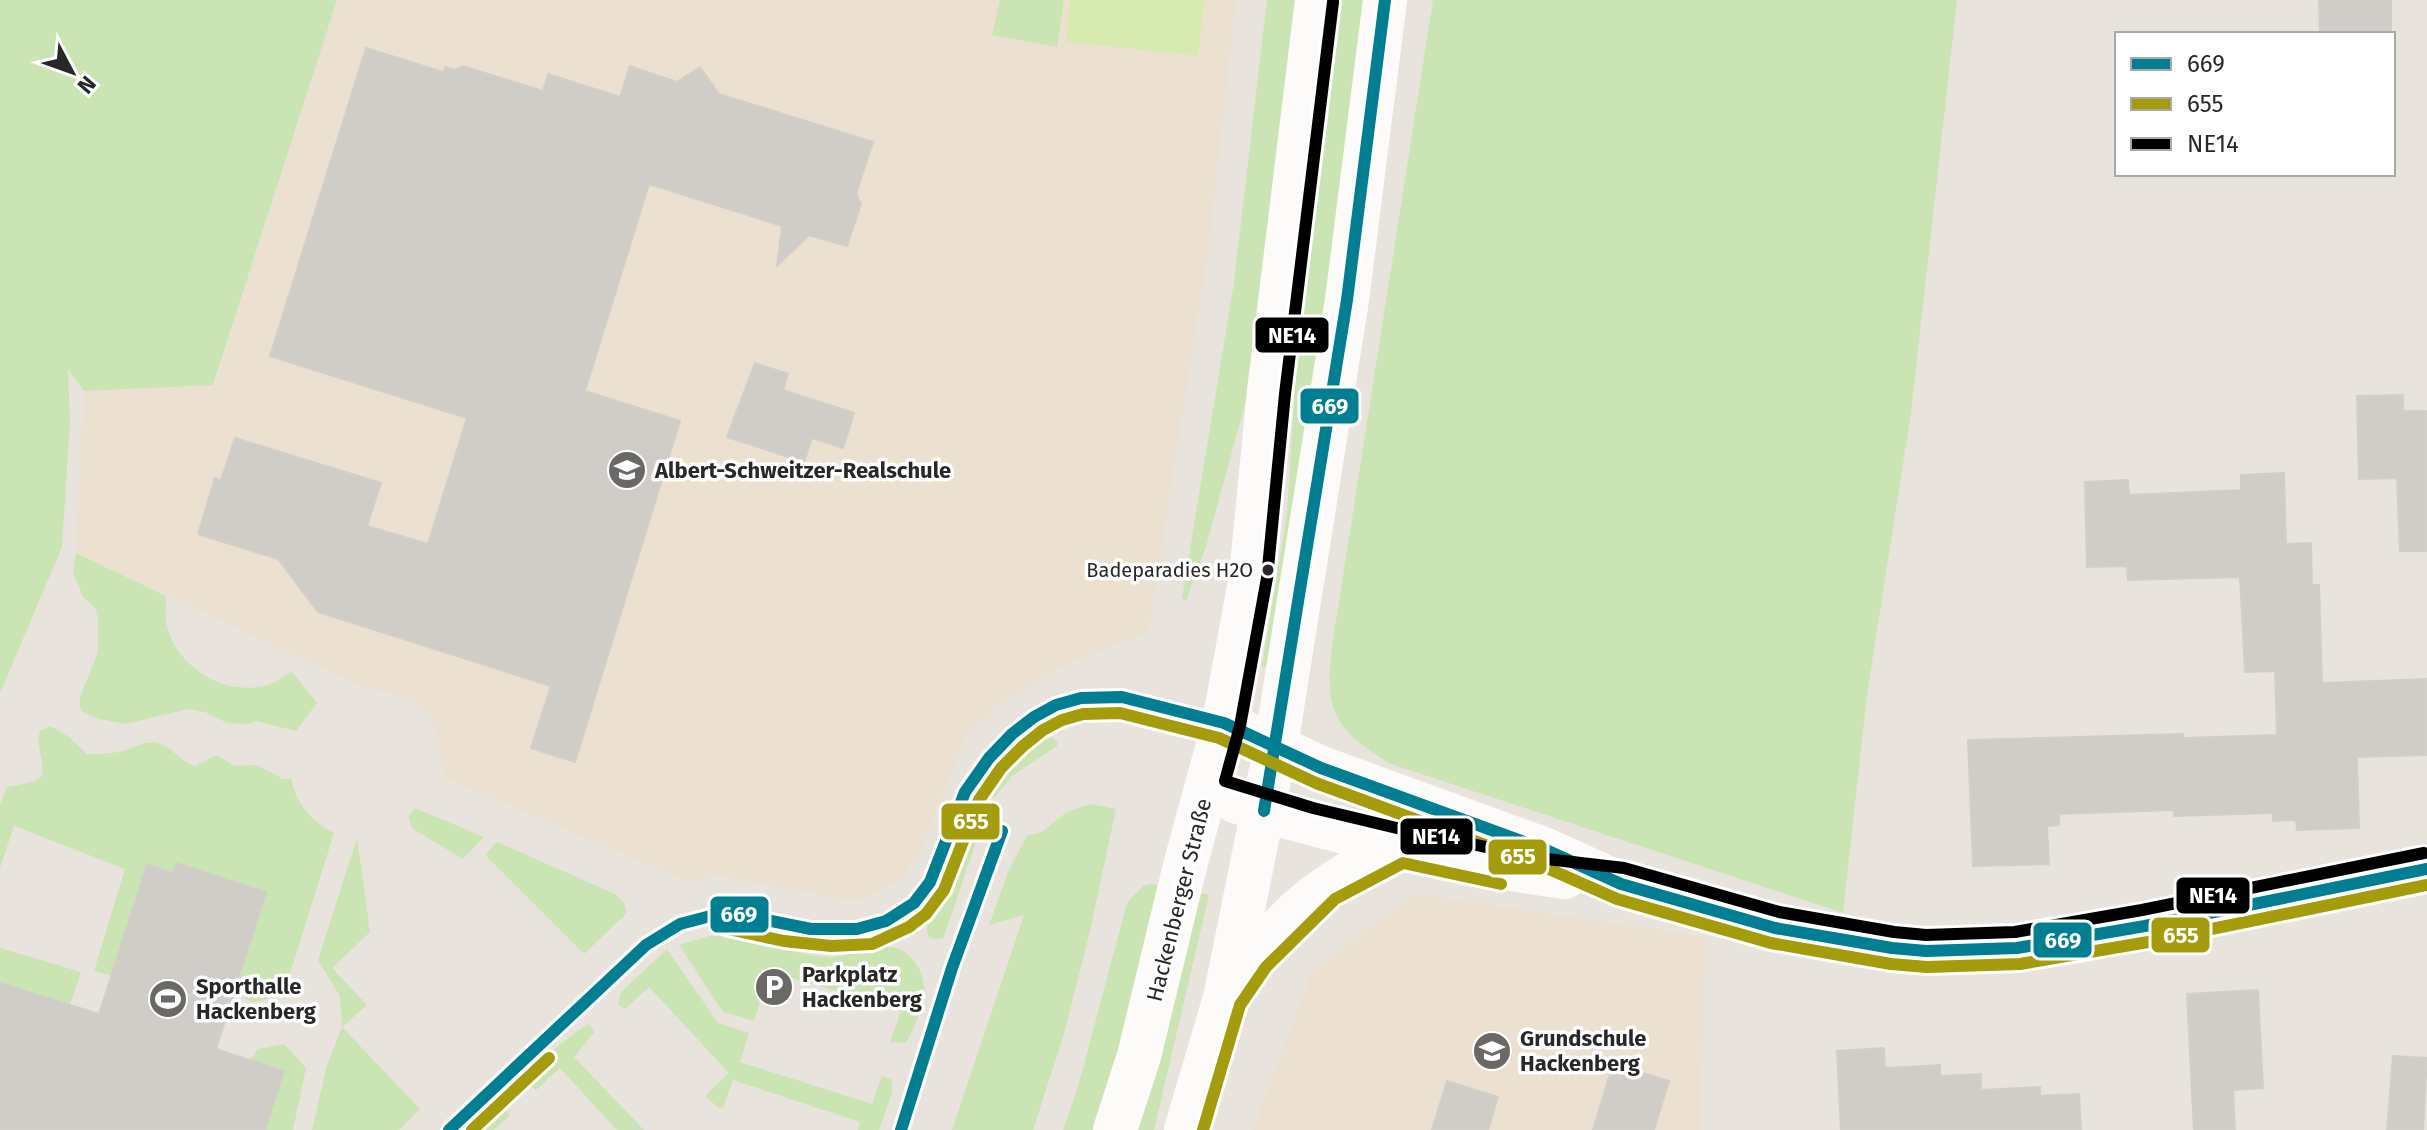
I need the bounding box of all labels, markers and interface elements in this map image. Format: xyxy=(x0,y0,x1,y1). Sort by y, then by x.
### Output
north arrow xyxy=(32,32,112,112)
legend xyxy=(2115,32,2395,176)
text: 669 xyxy=(2187,50,2225,78)
text: N xyxy=(72,70,102,99)
text: 655 xyxy=(2187,90,2224,118)
text: NE14 xyxy=(2187,130,2239,158)
line badge: NE14 xyxy=(1254,316,1330,354)
text: NE14 xyxy=(1268,322,1316,349)
line badge: 669 xyxy=(1299,387,1360,425)
text: 669 xyxy=(1312,393,1348,420)
school or university icon: Albert-Schweitzer-Realschule xyxy=(606,449,648,491)
place label: Albert-Schweitzer-Realschule xyxy=(654,457,951,484)
place label: Badeparadies H2O xyxy=(1086,558,1253,582)
marker: Badeparadies H2O xyxy=(1260,562,1276,578)
street label: Hackenberger Straße xyxy=(1141,795,1217,1005)
line badge: 655 xyxy=(940,802,1001,841)
text: 655 xyxy=(953,808,989,835)
line badge: NE14 xyxy=(1399,817,1474,856)
text: NE14 xyxy=(1412,823,1460,850)
line badge: 655 xyxy=(1487,838,1548,876)
text: 655 xyxy=(1500,843,1536,870)
line badge: NE14 xyxy=(2175,876,2251,915)
text: NE14 xyxy=(2189,882,2237,909)
line badge: 669 xyxy=(709,895,770,934)
text: 669 xyxy=(721,901,757,928)
line badge: 655 xyxy=(2150,916,2211,954)
line badge: 669 xyxy=(2032,921,2093,959)
text: 655 xyxy=(2163,922,2199,949)
text: 669 xyxy=(2045,927,2081,954)
place label: Parkplatz Hackenberg xyxy=(802,961,923,1013)
parking icon: Parkplatz Hackenberg xyxy=(753,966,795,1008)
place label: Sporthalle Hackenberg xyxy=(196,973,317,1025)
sports icon: Sporthalle Hackenberg xyxy=(147,978,189,1020)
place label: Grundschule Hackenberg xyxy=(1520,1025,1647,1077)
school or university icon: Grundschule Hackenberg xyxy=(1471,1030,1513,1072)

